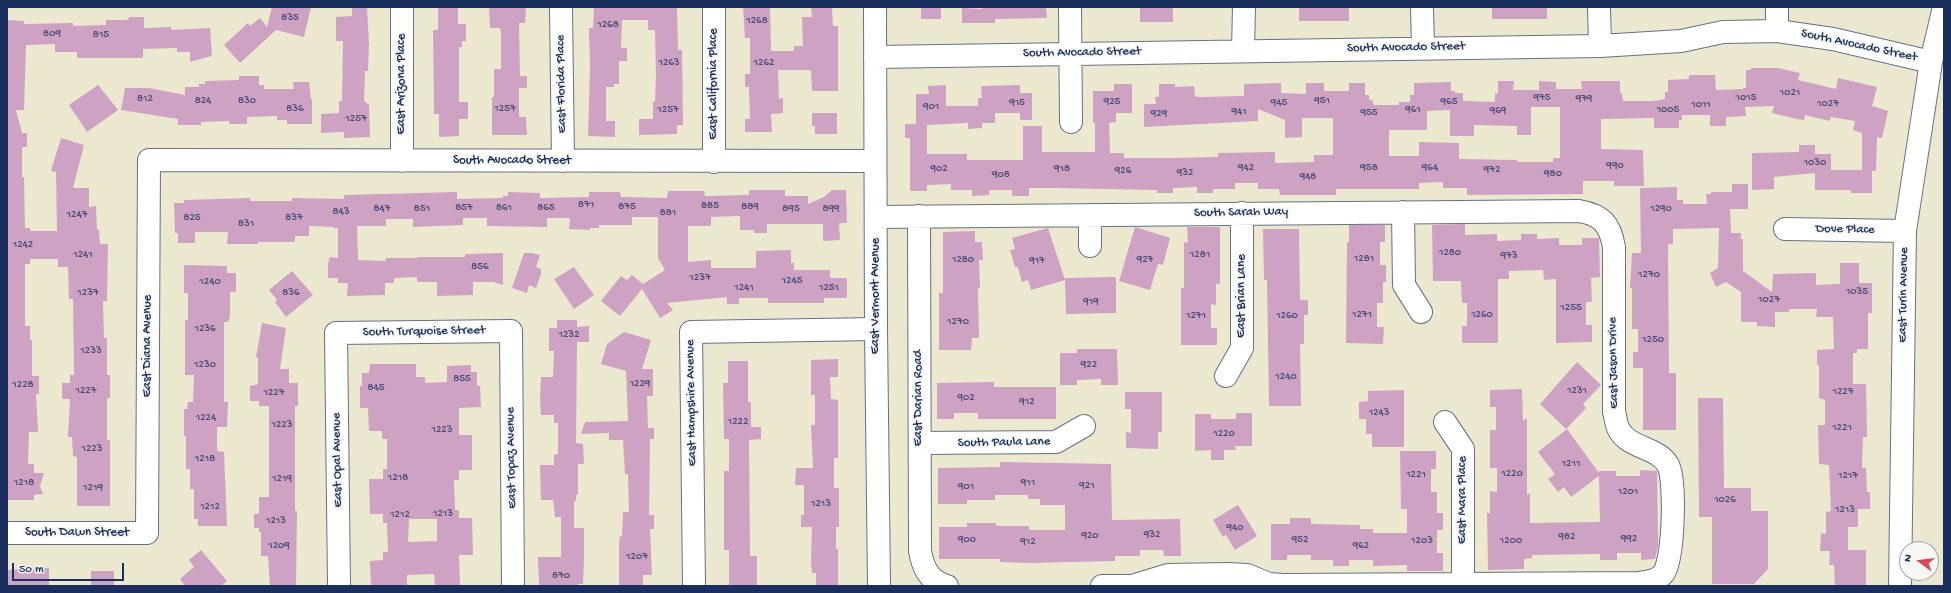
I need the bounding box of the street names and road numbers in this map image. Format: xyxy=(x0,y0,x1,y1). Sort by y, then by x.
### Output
street label: South Avocado Street xyxy=(1800,26,1918,66)
street label: East California Place xyxy=(706,28,722,140)
street label: East Arizona Place xyxy=(394,34,410,134)
street label: East Florida Place xyxy=(553,35,571,133)
street label: South Avocado Street xyxy=(1347,39,1465,57)
street label: South Avocado Street xyxy=(1023,44,1141,62)
street label: South Avocado Street xyxy=(453,153,571,169)
street label: South Sarah Way xyxy=(1194,204,1288,222)
street label: Dove Place xyxy=(1815,222,1875,238)
street label: East Vermont Avenue xyxy=(868,238,884,354)
street label: East Turin Avenue xyxy=(1895,247,1913,343)
street label: East Brian Lane xyxy=(1234,254,1250,338)
street label: East Diana Avenue xyxy=(140,295,156,397)
street label: East Jason Drive xyxy=(1605,317,1623,409)
street label: South Turquoise Street xyxy=(363,323,485,341)
street label: East Hampshire Avenue xyxy=(683,339,701,467)
street label: East Darian Road xyxy=(911,350,927,446)
street label: East Topaz Avenue xyxy=(503,407,521,509)
street label: East Opal Avenue xyxy=(329,412,347,508)
street label: South Paula Lane xyxy=(957,434,1051,452)
street label: East Mara Place xyxy=(1455,456,1471,544)
street label: South Dawn Street xyxy=(25,525,129,541)

